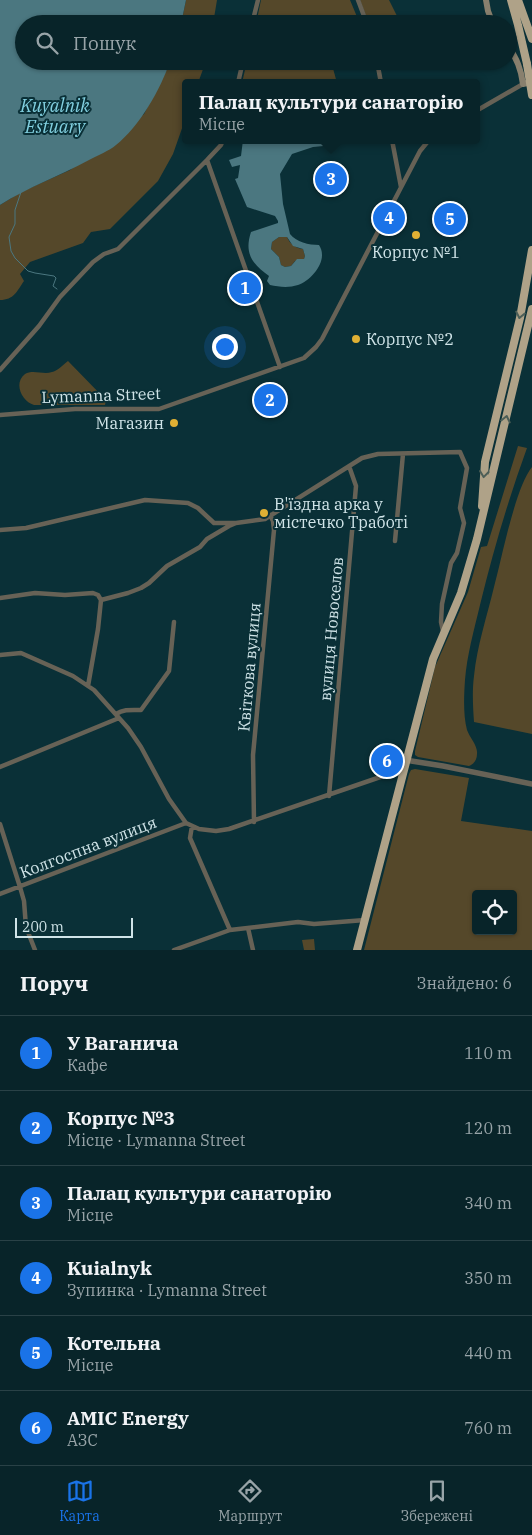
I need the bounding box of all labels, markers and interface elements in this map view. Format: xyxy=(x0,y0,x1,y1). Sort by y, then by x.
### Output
search box xyxy=(15,15,517,70)
icon: search xyxy=(33,29,61,57)
text: Пошук xyxy=(73,31,136,55)
popup xyxy=(182,79,480,144)
text: Палац культури санаторію xyxy=(199,90,463,114)
water label: Kuyalnik Estuary xyxy=(19,94,90,138)
text: Місце xyxy=(199,114,245,134)
pin: 3 xyxy=(315,160,347,198)
pin: 4 xyxy=(373,199,405,237)
pin: 5 xyxy=(434,200,466,238)
marker: Корпус №1 xyxy=(410,229,422,241)
place label: Корпус №1 xyxy=(372,242,460,262)
pin: 1 xyxy=(229,269,261,307)
one-way arrow xyxy=(515,311,526,320)
place label: Корпус №2 xyxy=(366,329,454,349)
marker: Корпус №2 xyxy=(350,333,362,345)
your location xyxy=(212,334,238,360)
pin: 2 xyxy=(254,381,286,419)
street label: Lymanna Street xyxy=(41,383,161,407)
place label: Магазин xyxy=(96,413,164,433)
one-way arrow xyxy=(500,415,511,424)
marker: Магазин xyxy=(168,417,180,429)
one-way arrow xyxy=(479,470,490,478)
place label: В'їздна арка у містечко Тработі xyxy=(274,494,408,532)
marker: В'їздна арка у містечко Тработі xyxy=(258,507,270,519)
street label: вулиця Новоселов xyxy=(315,556,347,702)
street label: Квіткова вулиця xyxy=(233,602,265,732)
pin: 6 xyxy=(371,742,403,780)
street label: Колгоспна вулиця xyxy=(17,812,159,882)
map controls xyxy=(472,890,517,935)
button: locate xyxy=(472,890,517,935)
scale bar xyxy=(15,915,132,938)
text: 200 m xyxy=(22,918,64,936)
text: Поруч xyxy=(20,969,88,997)
text: Знайдено: 6 xyxy=(417,973,512,993)
text: У Ваганича xyxy=(67,1031,179,1055)
text: 1 xyxy=(31,1043,41,1063)
text: 110 m xyxy=(464,1043,512,1063)
text: Кафе xyxy=(67,1055,108,1075)
text: Корпус №3 xyxy=(67,1106,175,1130)
text: 2 xyxy=(31,1118,41,1138)
text: 120 m xyxy=(464,1118,512,1138)
text: Місце · Lymanna Street xyxy=(67,1130,245,1150)
text: Палац культури санаторію xyxy=(67,1181,332,1205)
text: 3 xyxy=(31,1193,41,1213)
text: 340 m xyxy=(464,1193,512,1213)
text: Місце xyxy=(67,1205,113,1225)
text: Kuialnyk xyxy=(67,1256,152,1280)
text: 4 xyxy=(31,1268,41,1288)
text: 350 m xyxy=(464,1268,512,1288)
text: Зупинка · Lymanna Street xyxy=(67,1280,267,1300)
text: Котельна xyxy=(67,1331,161,1355)
text: 5 xyxy=(31,1343,41,1363)
text: 440 m xyxy=(464,1343,512,1363)
text: Місце xyxy=(67,1355,113,1375)
text: AMIC Energy xyxy=(67,1406,189,1430)
text: 6 xyxy=(31,1418,41,1438)
text: 760 m xyxy=(464,1418,512,1438)
text: АЗС xyxy=(67,1430,98,1450)
tab: Карта xyxy=(59,1477,100,1525)
tab: Маршрут xyxy=(218,1477,282,1525)
tab: Збережені xyxy=(401,1477,473,1525)

